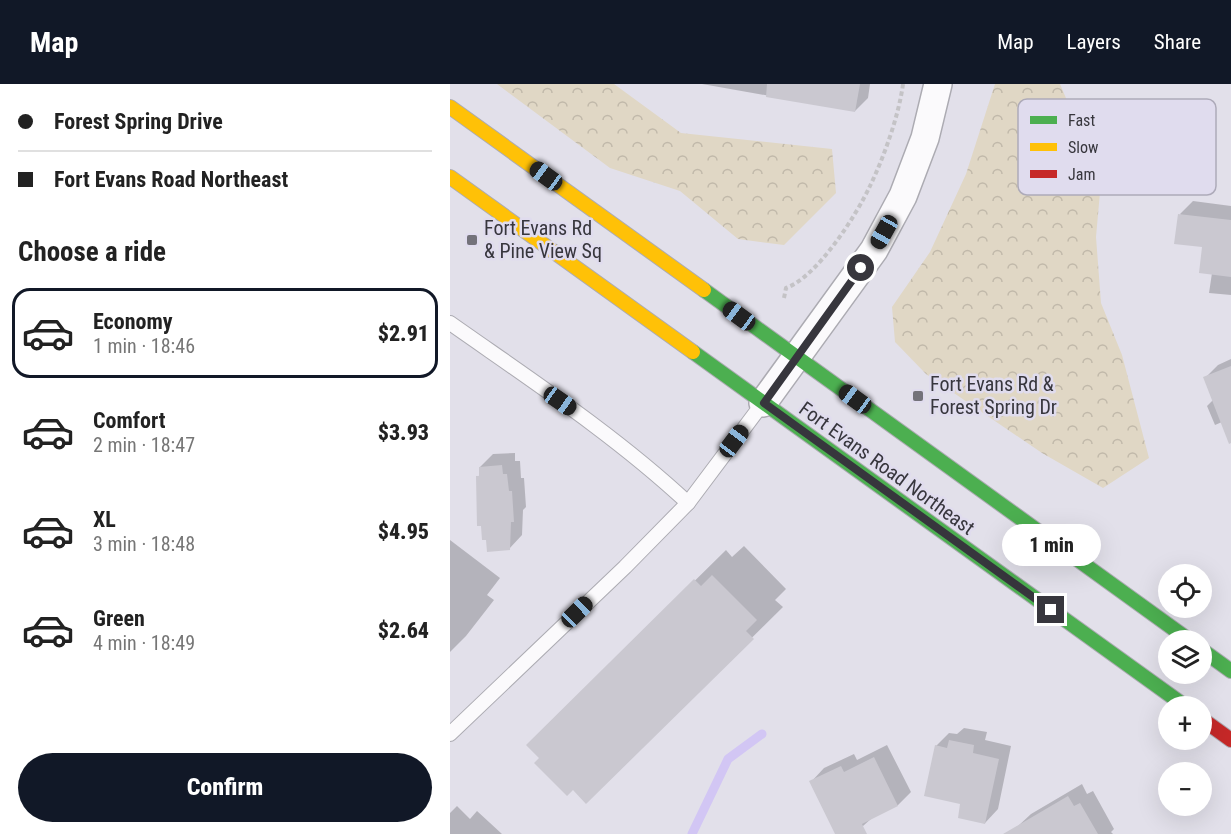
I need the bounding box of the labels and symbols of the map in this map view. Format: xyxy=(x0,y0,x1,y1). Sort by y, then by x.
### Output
legend xyxy=(1018,99,1216,195)
text: Fast xyxy=(1068,111,1095,130)
text: Slow xyxy=(1068,138,1098,157)
car xyxy=(526,158,566,194)
text: Jam xyxy=(1068,165,1095,184)
car xyxy=(867,212,901,252)
place label: Fort Evans Rd & Pine View Sq xyxy=(484,216,602,263)
marker: Fort Evans Rd & Pine View Sq xyxy=(465,233,479,247)
route start xyxy=(847,254,874,281)
car xyxy=(719,298,759,334)
place label: Fort Evans Rd & Forest Spring Dr xyxy=(930,372,1057,419)
car xyxy=(835,381,875,417)
car xyxy=(540,383,580,419)
marker: Fort Evans Rd & Forest Spring Dr xyxy=(911,389,925,403)
street label: Fort Evans Road Northeast xyxy=(795,396,979,540)
car xyxy=(716,421,752,461)
callout: 1 min xyxy=(1002,523,1100,565)
car xyxy=(558,593,596,631)
route end xyxy=(1037,596,1064,623)

